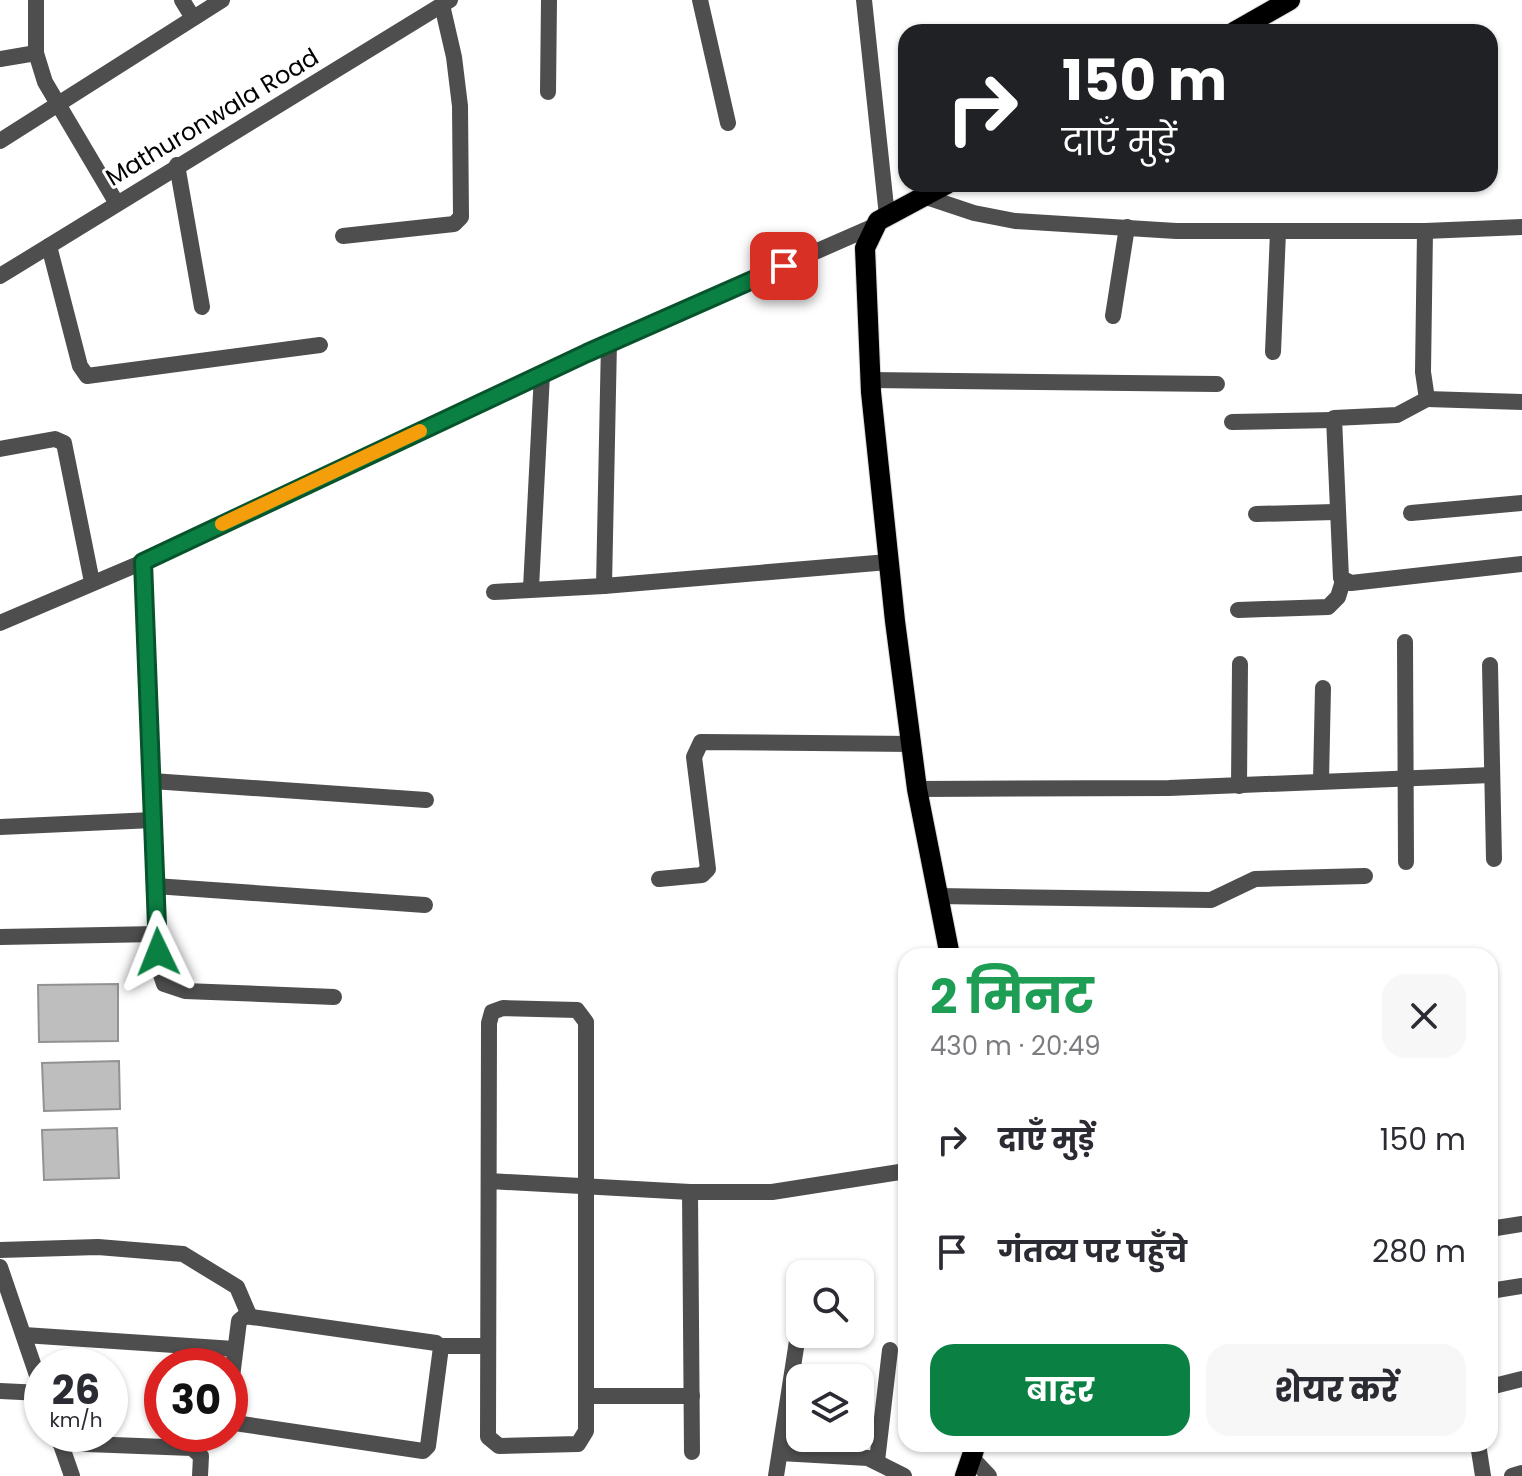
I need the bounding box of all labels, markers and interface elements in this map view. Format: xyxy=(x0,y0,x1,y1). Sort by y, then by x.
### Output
street label: Mathuronwala Road xyxy=(99,40,325,194)
text: 150 m xyxy=(1062,41,1227,120)
icon: right xyxy=(930,56,1034,160)
text: दाएँ मुड़ें xyxy=(1062,117,1177,168)
pin xyxy=(750,232,818,300)
icon: arrive xyxy=(762,244,806,288)
position arrow xyxy=(116,910,200,994)
text: 2 मिनट xyxy=(930,963,1094,1030)
button: close xyxy=(1382,974,1466,1058)
text: 430 m · 20:49 xyxy=(930,1028,1101,1064)
icon: right xyxy=(930,1118,974,1162)
text: दाएँ मुड़ें xyxy=(998,1118,1094,1161)
text: 150 m xyxy=(1380,1118,1466,1161)
icon: arrive xyxy=(930,1230,974,1274)
text: गंतव्य पर पहुँचे xyxy=(998,1230,1187,1273)
text: 280 m xyxy=(1372,1230,1466,1273)
map controls xyxy=(786,1260,874,1452)
button: search xyxy=(786,1260,874,1348)
button: बाहर xyxy=(930,1344,1190,1436)
button: शेयर करें xyxy=(1206,1344,1466,1436)
speed limit sign: 30 xyxy=(144,1348,248,1452)
text: 26 xyxy=(52,1362,100,1418)
button: layers xyxy=(786,1364,874,1452)
text: km/h xyxy=(49,1406,103,1434)

